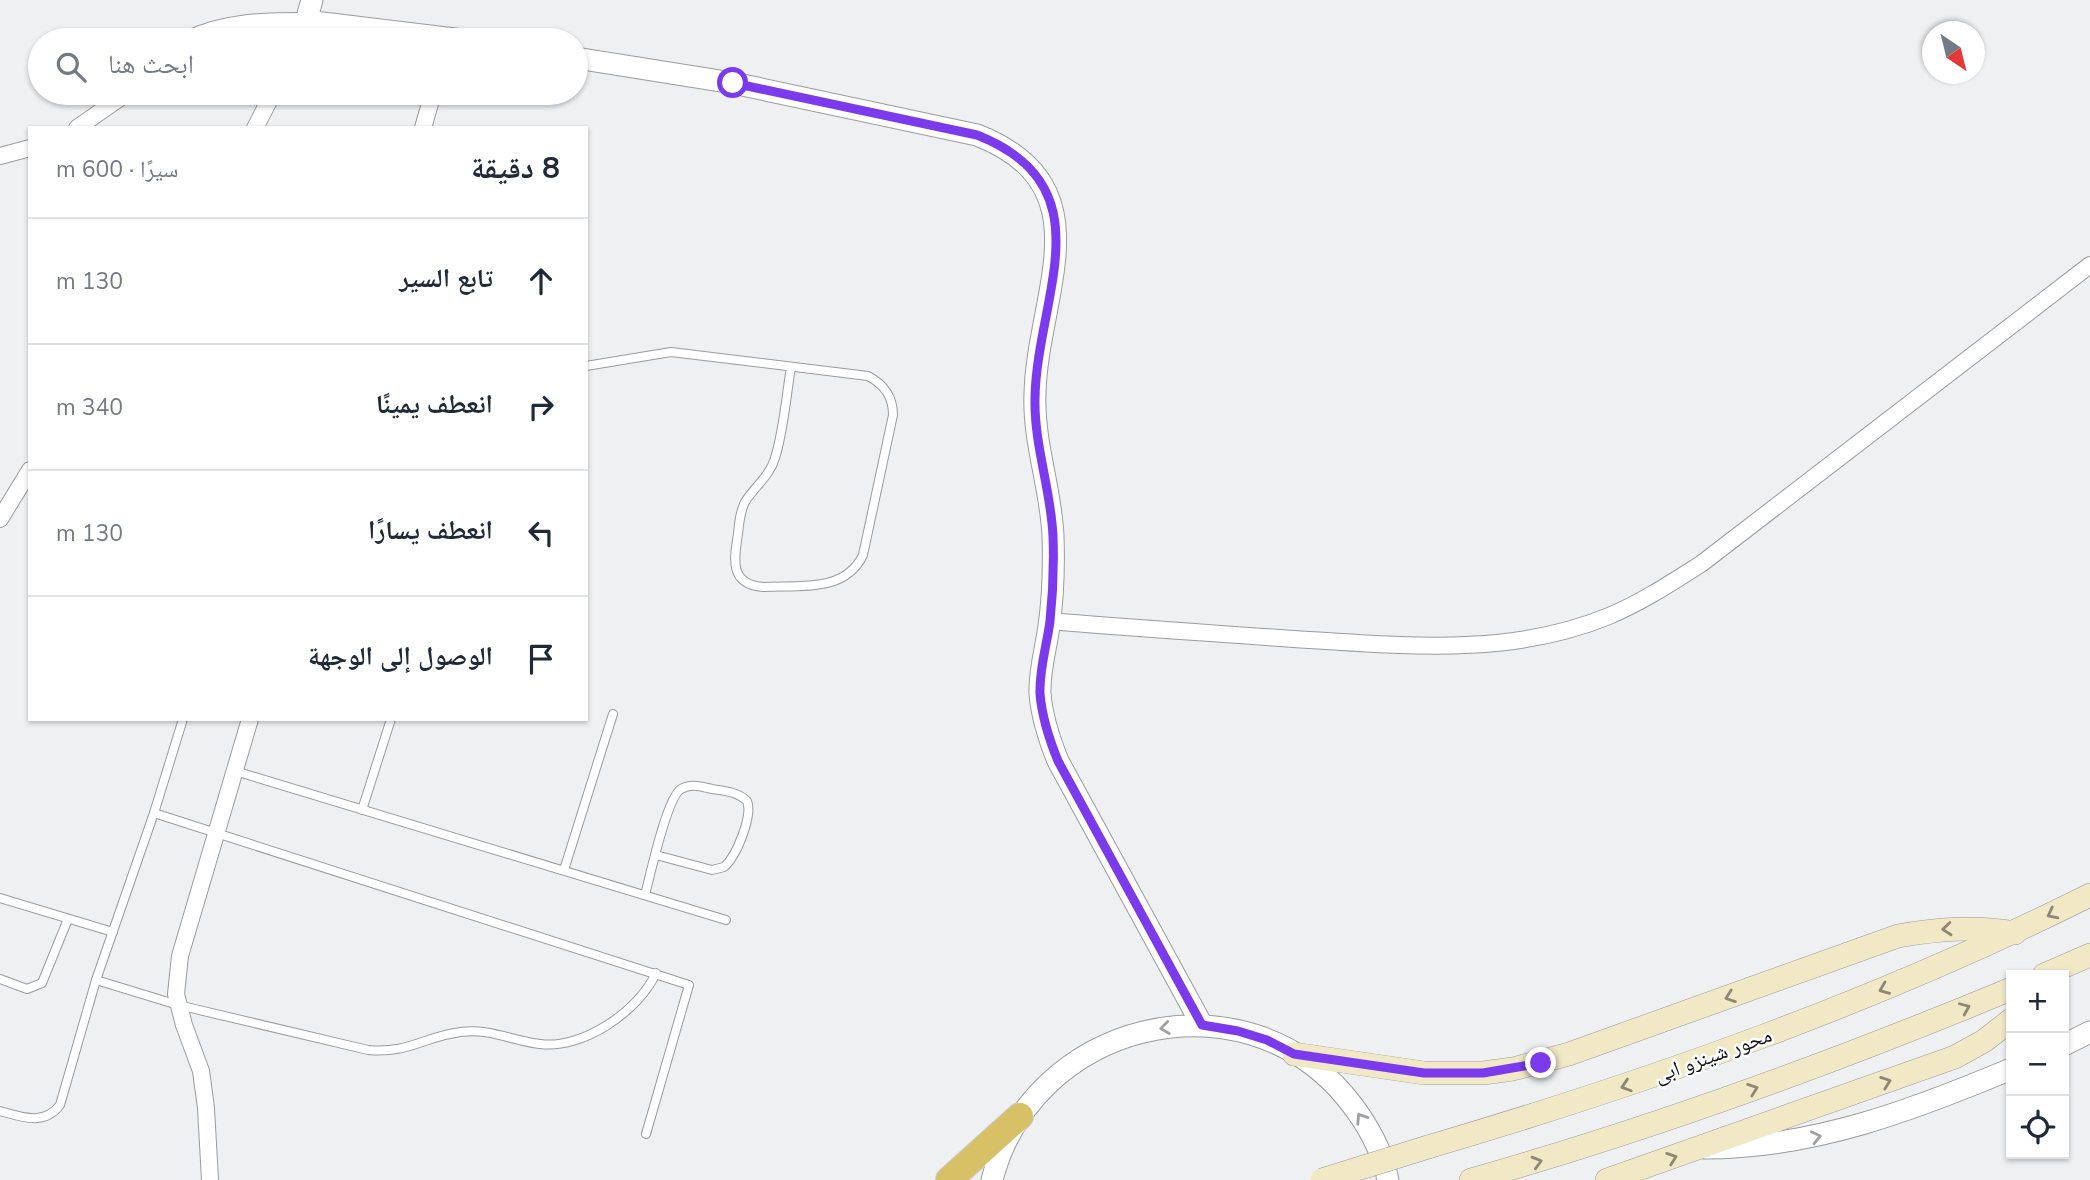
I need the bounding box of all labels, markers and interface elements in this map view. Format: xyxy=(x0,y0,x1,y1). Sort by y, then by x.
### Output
north arrow xyxy=(1922,21,1985,84)
search box xyxy=(28,28,588,105)
text: ابحث هنا xyxy=(108,47,194,82)
icon: search xyxy=(52,48,90,86)
route start xyxy=(717,67,748,98)
text: 8 دقيقة xyxy=(471,148,560,189)
text: سيرًا · 600 m xyxy=(56,154,178,185)
text: تابع السير xyxy=(399,261,493,296)
icon: ahead xyxy=(522,262,560,300)
text: 130 m xyxy=(56,266,123,297)
text: انعطف يمينًا xyxy=(376,387,493,422)
icon: right xyxy=(522,388,560,426)
text: 340 m xyxy=(56,392,123,423)
text: انعطف يسارًا xyxy=(368,513,493,548)
icon: left xyxy=(522,514,560,552)
text: 130 m xyxy=(56,518,123,549)
text: الوصول إلى الوجهة xyxy=(308,639,493,674)
icon: arrive xyxy=(522,640,560,678)
one-way arrow xyxy=(2047,906,2059,920)
one-way arrow xyxy=(1941,921,1952,936)
map controls xyxy=(2006,970,2069,1159)
button: + xyxy=(2006,970,2069,1033)
one-way arrow xyxy=(1879,980,1891,994)
one-way arrow xyxy=(1725,988,1737,1002)
one-way arrow xyxy=(1959,1003,1971,1017)
one-way arrow xyxy=(1160,1020,1171,1035)
street label: محور شينزو ابى xyxy=(1650,1021,1776,1089)
button: − xyxy=(2006,1033,2069,1096)
route end xyxy=(1525,1047,1556,1078)
one-way arrow xyxy=(1880,1076,1892,1090)
one-way arrow xyxy=(1620,1078,1632,1092)
one-way arrow xyxy=(1746,1084,1758,1098)
button: locate xyxy=(2006,1096,2069,1159)
one-way arrow xyxy=(1357,1113,1369,1126)
one-way arrow xyxy=(1810,1130,1822,1145)
one-way arrow xyxy=(1665,1152,1678,1166)
one-way arrow xyxy=(1531,1155,1543,1170)

